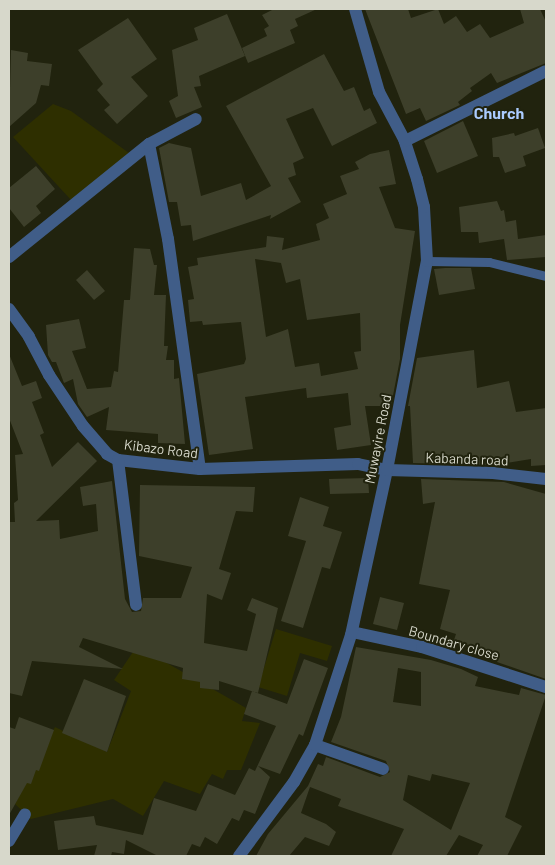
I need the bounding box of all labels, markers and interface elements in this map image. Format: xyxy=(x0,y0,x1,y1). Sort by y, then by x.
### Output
district label: Church xyxy=(474,103,524,123)
street label: Muwayire Road xyxy=(361,393,395,485)
street label: Kibazo Road xyxy=(123,436,199,462)
street label: Kabanda road xyxy=(425,449,509,469)
street label: Boundary close xyxy=(407,622,501,664)

